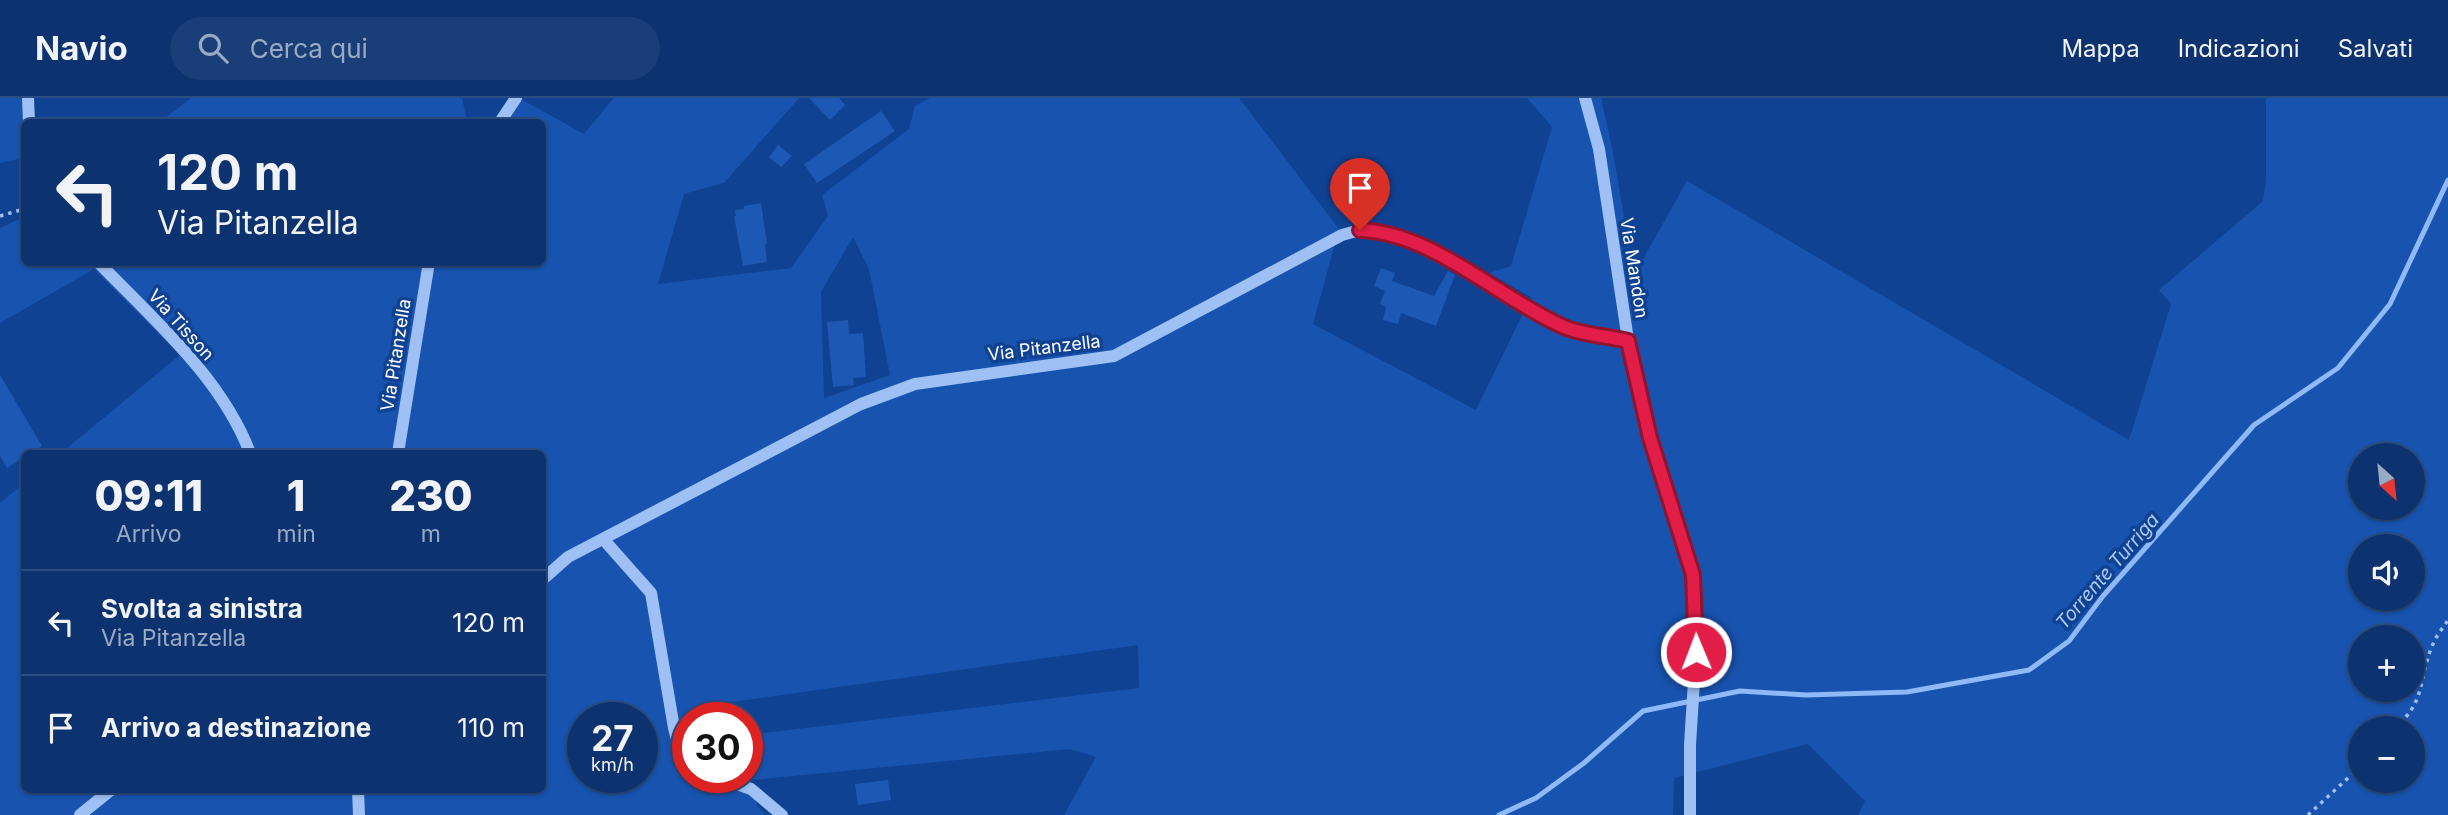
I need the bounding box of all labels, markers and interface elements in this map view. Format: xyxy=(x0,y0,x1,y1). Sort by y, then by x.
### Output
search box xyxy=(170,17,660,80)
text: Navio xyxy=(35,28,128,68)
icon: search xyxy=(194,29,232,67)
text: Cerca qui xyxy=(250,33,368,64)
text: Mappa xyxy=(2061,34,2140,63)
text: Indicazioni xyxy=(2178,34,2300,63)
text: Salvati xyxy=(2338,34,2413,63)
text: 120 m xyxy=(157,143,298,202)
icon: left xyxy=(42,147,133,238)
pin xyxy=(1330,158,1390,230)
icon: arrive xyxy=(1341,169,1379,207)
text: Via Pitanzella xyxy=(157,203,359,242)
street label: Via Mandon xyxy=(1616,216,1653,320)
street label: Via Tisson xyxy=(144,285,219,365)
street label: Via Pitanzella xyxy=(376,297,415,413)
street label: Via Pitanzella xyxy=(986,330,1102,365)
north arrow xyxy=(2348,443,2426,520)
map controls xyxy=(2348,443,2425,793)
text: 09:11 xyxy=(94,470,203,521)
text: 1 xyxy=(287,470,305,521)
text: 230 xyxy=(389,470,473,521)
water label: Torrente Turriga xyxy=(2051,508,2164,634)
text: Arrivo xyxy=(116,520,182,548)
text: min xyxy=(276,520,316,548)
text: m xyxy=(421,520,441,548)
button: sound xyxy=(2348,534,2425,611)
text: Svolta a sinistra xyxy=(101,593,303,624)
icon: left xyxy=(42,604,80,642)
text: 120 m xyxy=(452,607,525,638)
position arrow xyxy=(1659,615,1733,689)
text: Via Pitanzella xyxy=(101,624,246,652)
button: + xyxy=(2348,625,2425,702)
speed limit sign: 30 xyxy=(672,702,763,793)
icon: arrive xyxy=(42,709,80,747)
text: Arrivo a destinazione xyxy=(101,712,371,743)
text: 110 m xyxy=(457,712,525,743)
button: − xyxy=(2348,716,2425,793)
text: 27 xyxy=(591,717,634,759)
text: km/h xyxy=(591,754,634,775)

